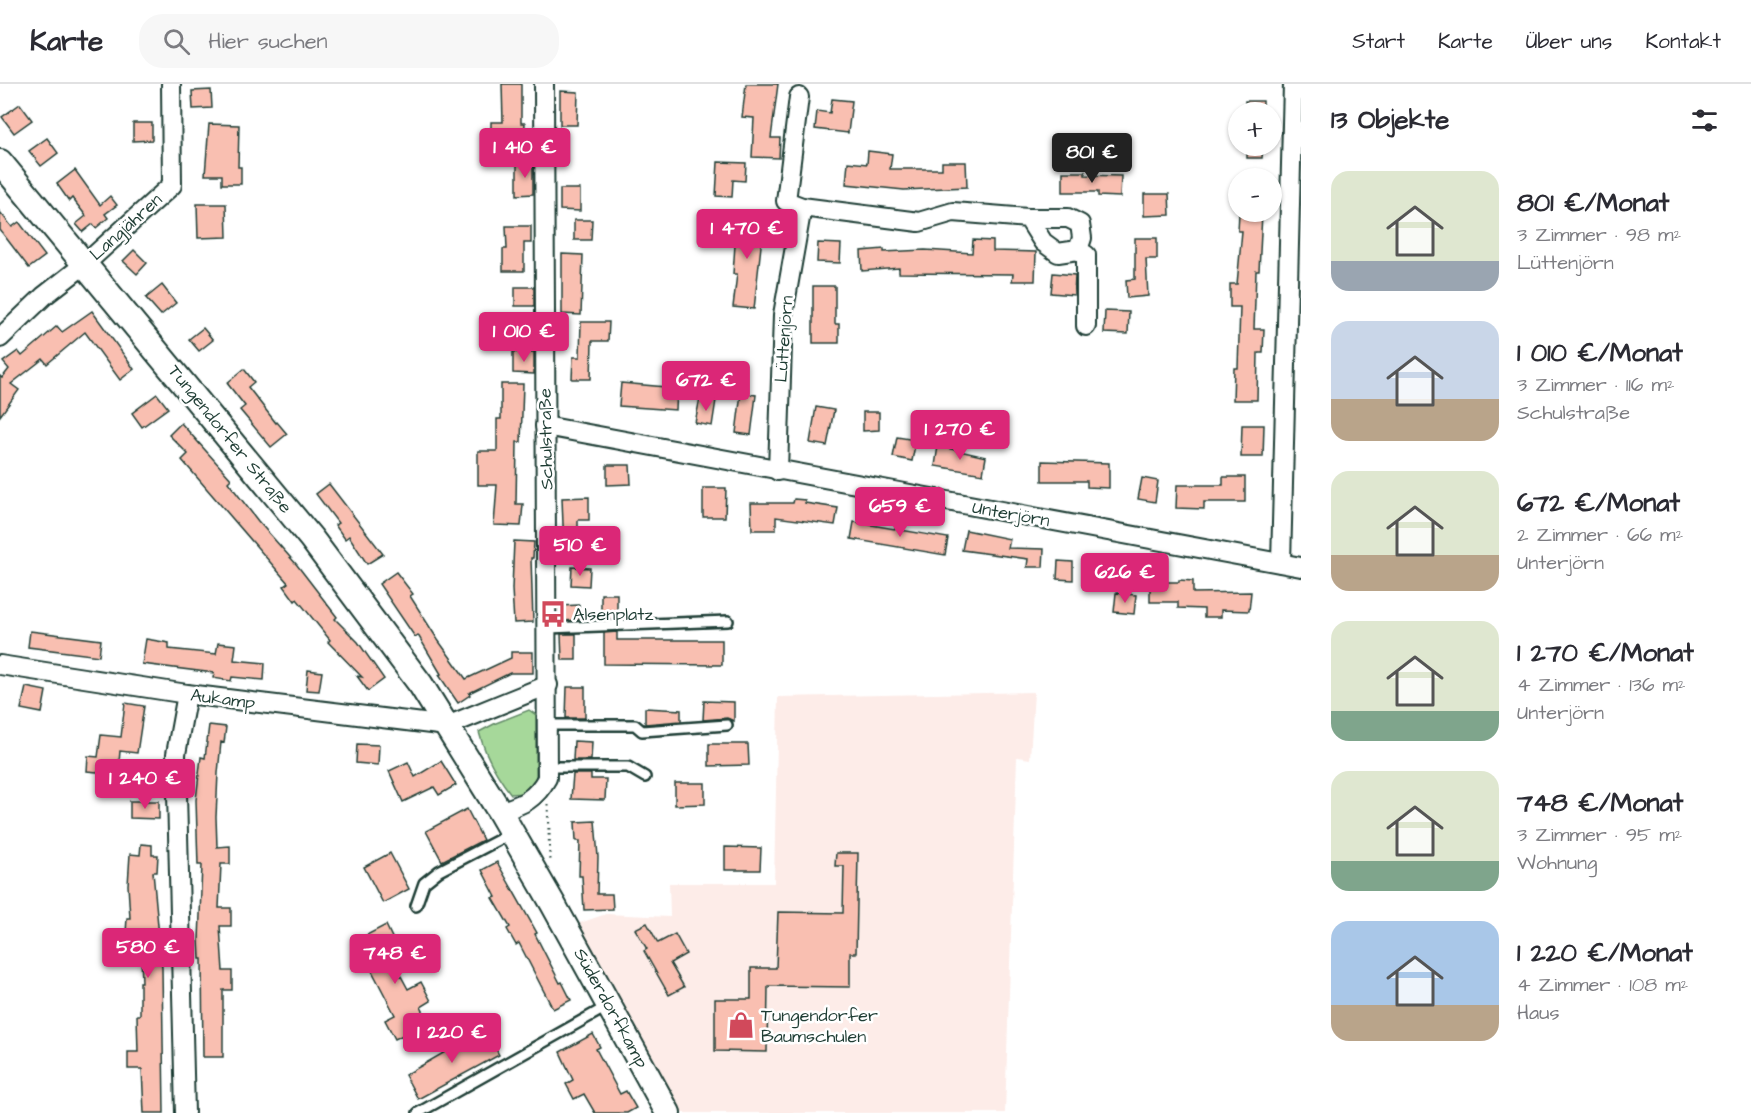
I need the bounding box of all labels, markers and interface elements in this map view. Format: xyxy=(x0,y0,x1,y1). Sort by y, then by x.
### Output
search box xyxy=(139,14,559,68)
text: Karte xyxy=(30,22,103,61)
icon: search xyxy=(160,25,193,58)
text: Hier suchen xyxy=(208,26,328,57)
text: Start xyxy=(1352,27,1405,56)
text: Karte xyxy=(1438,27,1493,56)
text: Über uns xyxy=(1526,27,1612,56)
text: Kontakt xyxy=(1645,27,1721,56)
map controls xyxy=(1228,102,1282,222)
button: + xyxy=(1228,102,1282,156)
text: 13 Objekte xyxy=(1331,102,1449,138)
icon: filters xyxy=(1688,104,1721,137)
pin: 1 410 € xyxy=(470,128,580,179)
text: 1 410 € xyxy=(493,133,557,161)
pin: 801 € xyxy=(1050,133,1134,184)
text: 801 € xyxy=(1066,138,1118,166)
button: − xyxy=(1228,168,1282,222)
text: 801 €/Monat xyxy=(1517,185,1669,221)
street label: Langjähren xyxy=(84,188,168,267)
icon: home xyxy=(1379,195,1451,267)
pin: 1 470 € xyxy=(692,209,802,260)
text: 1 470 € xyxy=(710,214,784,242)
text: 3 Zimmer · 98 m² xyxy=(1517,221,1681,249)
text: Lüttenjörn xyxy=(1517,249,1614,277)
street label: Lüttenjörn xyxy=(768,295,800,383)
pin: 1 010 € xyxy=(469,312,579,363)
text: 1 010 € xyxy=(493,317,555,345)
text: 1 010 €/Monat xyxy=(1517,335,1683,371)
icon: home xyxy=(1379,345,1451,417)
street label: Tungendorfer Straße xyxy=(161,359,298,519)
pin: 672 € xyxy=(664,361,748,412)
text: 672 € xyxy=(676,366,736,394)
text: 3 Zimmer · 116 m² xyxy=(1517,371,1674,399)
street label: Schulstraße xyxy=(533,388,559,490)
text: Schulstraße xyxy=(1517,399,1630,427)
pin: 1 270 € xyxy=(905,410,1015,461)
text: 1 270 € xyxy=(925,415,995,443)
text: 672 €/Monat xyxy=(1517,485,1680,521)
pin: 659 € xyxy=(858,487,942,538)
text: 659 € xyxy=(869,492,931,520)
street label: Unterjörn xyxy=(970,495,1052,533)
icon: home xyxy=(1379,495,1451,567)
text: 2 Zimmer · 66 m² xyxy=(1517,521,1683,549)
pin: 510 € xyxy=(538,526,622,577)
text: 510 € xyxy=(553,531,607,559)
text: Unterjörn xyxy=(1517,549,1604,577)
pin: 626 € xyxy=(1083,553,1167,604)
text: 626 € xyxy=(1095,558,1155,586)
bus stop icon: Alsenplatz xyxy=(538,599,568,629)
place label: Alsenplatz xyxy=(573,602,653,627)
text: 1 270 €/Monat xyxy=(1517,635,1694,671)
icon: home xyxy=(1379,645,1451,717)
text: 4 Zimmer · 136 m² xyxy=(1517,671,1686,699)
street label: Aukamp xyxy=(189,683,257,715)
text: Unterjörn xyxy=(1517,699,1604,727)
pin: 1 240 € xyxy=(90,759,200,810)
text: 1 240 € xyxy=(109,764,181,792)
text: 748 €/Monat xyxy=(1517,785,1683,821)
icon: home xyxy=(1379,795,1451,867)
text: 3 Zimmer · 95 m² xyxy=(1517,821,1682,849)
text: Wohnung xyxy=(1517,849,1597,877)
pin: 580 € xyxy=(106,928,190,979)
text: 580 € xyxy=(116,933,180,961)
pin: 748 € xyxy=(353,934,437,985)
text: 1 220 €/Monat xyxy=(1517,935,1693,971)
text: 748 € xyxy=(364,939,426,967)
street label: Süderdorfkamp xyxy=(568,943,654,1073)
icon: home xyxy=(1379,945,1451,1017)
text: 4 Zimmer · 108 m² xyxy=(1517,971,1688,999)
text: Haus xyxy=(1517,999,1559,1027)
place label: Tungendorfer Baumschulen xyxy=(761,1003,878,1049)
shop icon: Tungendorfer Baumschulen xyxy=(726,1010,756,1040)
pin: 1 220 € xyxy=(397,1013,507,1064)
text: 1 220 € xyxy=(417,1018,487,1046)

